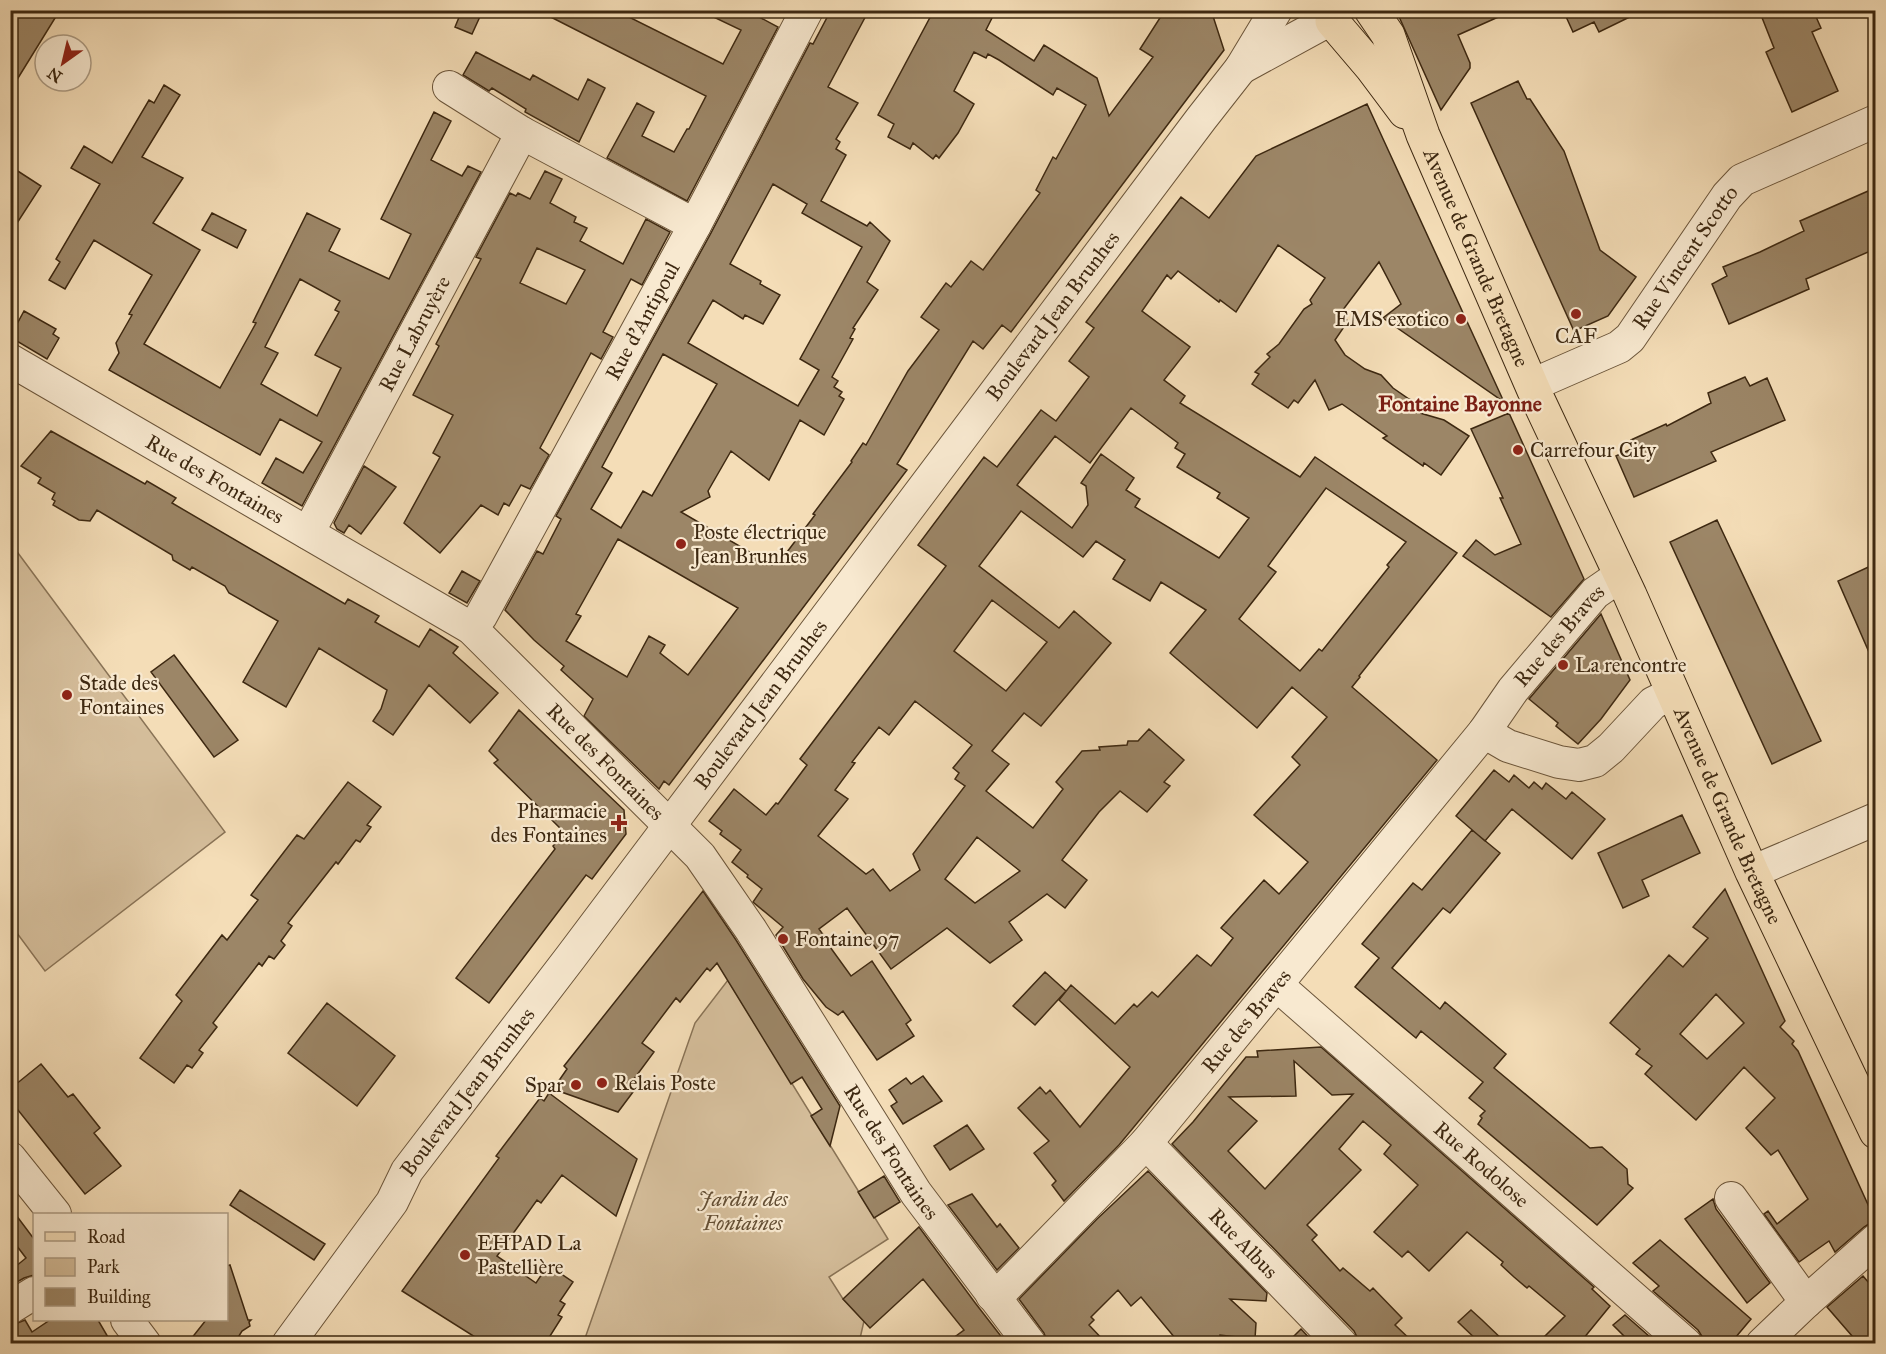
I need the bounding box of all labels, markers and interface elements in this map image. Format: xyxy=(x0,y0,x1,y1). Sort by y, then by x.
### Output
north arrow xyxy=(33,33,93,93)
text: N xyxy=(44,63,66,87)
street label: Avenue de Grande Bretagne xyxy=(1417,144,1535,371)
street label: Rue Vincent Scotto xyxy=(1627,179,1744,334)
street label: Boulevard Jean Brunhes xyxy=(981,226,1125,406)
street label: Rue d'Antipoul xyxy=(600,257,685,385)
street label: Rue Labruyère xyxy=(373,271,456,396)
place label: EMS exotico xyxy=(1334,306,1449,332)
marker: CAF xyxy=(1569,307,1583,321)
marker: EMS exotico xyxy=(1454,312,1468,326)
place label: CAF xyxy=(1555,323,1597,349)
district label: Fontaine Bayonne xyxy=(1378,390,1542,417)
street label: Rue des Fontaines xyxy=(141,429,289,529)
place label: Carrefour City xyxy=(1530,437,1657,463)
marker: Carrefour City xyxy=(1511,443,1525,457)
place label: Poste électrique Jean Brunhes xyxy=(691,519,827,569)
marker: Poste électrique Jean Brunhes xyxy=(674,537,688,551)
street label: Rue des Braves xyxy=(1508,578,1609,692)
street label: Boulevard Jean Brunhes xyxy=(688,614,833,794)
place label: La rencontre xyxy=(1575,652,1687,678)
marker: La rencontre xyxy=(1556,658,1570,672)
place label: Stade des Fontaines xyxy=(79,670,164,720)
marker: Stade des Fontaines xyxy=(60,688,74,702)
street label: Rue des Fontaines xyxy=(541,698,670,826)
street label: Avenue de Grande Bretagne xyxy=(1668,702,1788,929)
place label: Pharmacie des Fontaines xyxy=(490,798,607,848)
marker: Pharmacie des Fontaines xyxy=(612,816,626,830)
place label: Fontaine 97 xyxy=(795,926,899,952)
marker: Fontaine 97 xyxy=(776,932,790,946)
street label: Rue des Braves xyxy=(1196,964,1297,1078)
street label: Boulevard Jean Brunhes xyxy=(395,1002,540,1182)
place label: Relais Poste xyxy=(614,1070,716,1096)
place label: Spar xyxy=(525,1072,564,1098)
marker: Relais Poste xyxy=(595,1076,609,1090)
marker: Spar xyxy=(569,1078,583,1092)
street label: Rue des Fontaines xyxy=(838,1080,945,1225)
street label: Rue Rodolose xyxy=(1428,1116,1535,1213)
park label: Jardin des Fontaines xyxy=(697,1186,789,1236)
street label: Rue Albus xyxy=(1204,1203,1283,1284)
legend xyxy=(33,1213,228,1321)
text: Road xyxy=(87,1226,125,1248)
place label: EHPAD La Pastellière xyxy=(477,1230,581,1280)
marker: EHPAD La Pastellière xyxy=(458,1248,472,1262)
text: Park xyxy=(87,1256,120,1278)
text: Building xyxy=(87,1286,151,1309)

